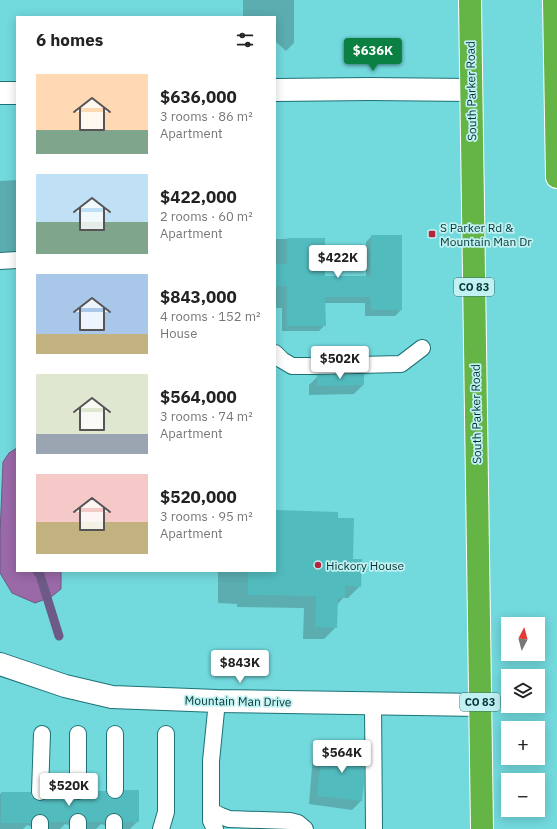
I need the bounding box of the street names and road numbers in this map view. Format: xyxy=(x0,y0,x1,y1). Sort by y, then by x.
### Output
street label: South Parker Road xyxy=(463,41,479,141)
road number: CO 83 xyxy=(454,278,494,296)
street label: South Parker Road xyxy=(468,364,484,464)
street label: Mountain Man Drive xyxy=(184,693,292,709)
road number: CO 83 xyxy=(460,693,500,711)

